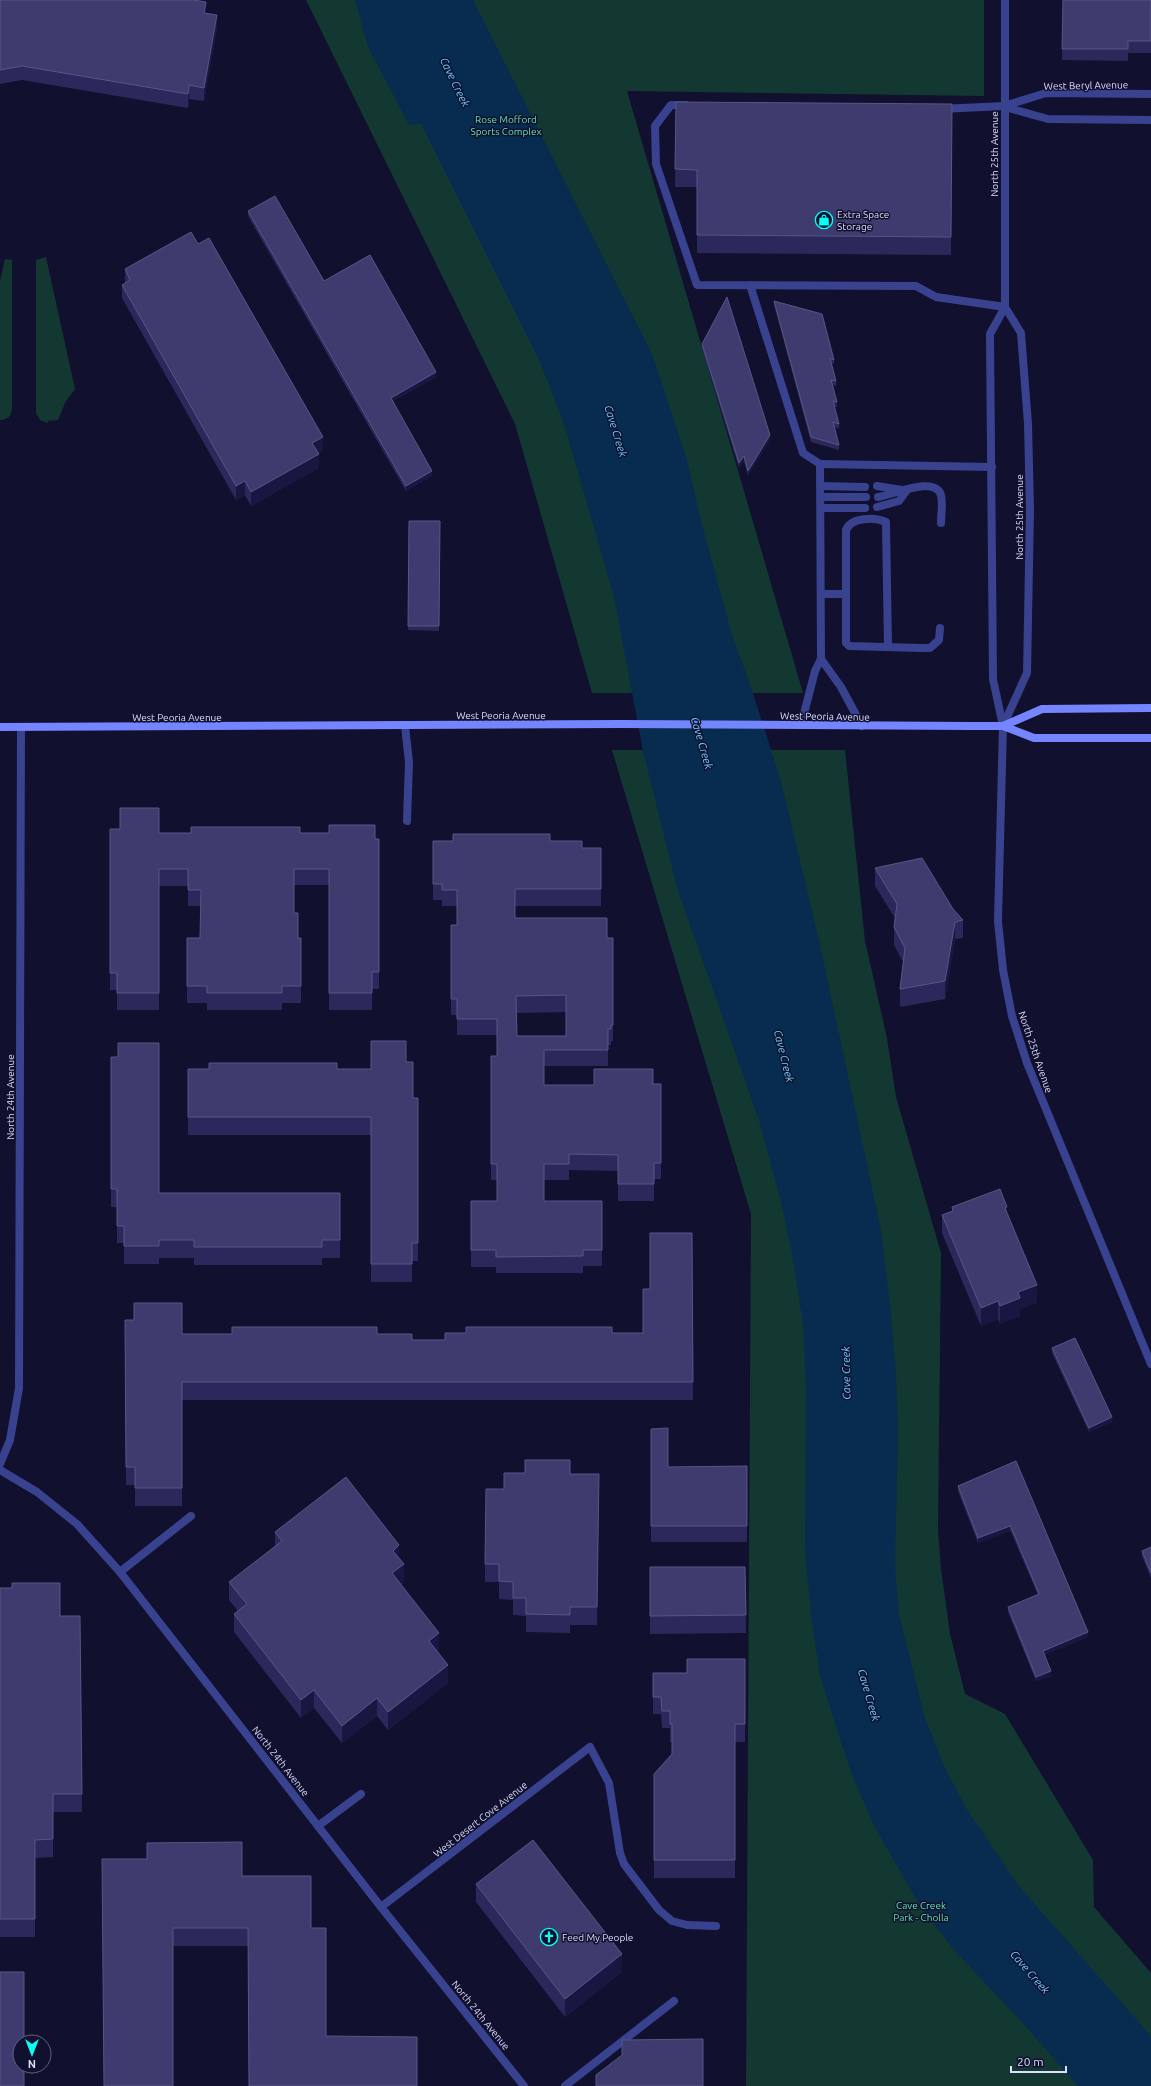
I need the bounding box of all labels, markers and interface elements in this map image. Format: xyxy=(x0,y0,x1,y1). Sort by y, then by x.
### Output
water label: Cave Creek xyxy=(438,55,472,109)
street label: West Beryl Avenue xyxy=(1044,79,1128,92)
street label: North 25th Avenue xyxy=(989,111,1000,197)
park label: Rose Mofford Sports Complex xyxy=(471,114,541,137)
place label: Extra Space Storage xyxy=(837,209,889,232)
shop icon: Extra Space Storage xyxy=(814,210,834,230)
water label: Cave Creek xyxy=(602,404,630,459)
street label: North 25th Avenue xyxy=(1014,474,1025,560)
street label: West Peoria Avenue xyxy=(456,710,546,721)
street label: West Peoria Avenue xyxy=(780,710,870,723)
street label: West Peoria Avenue xyxy=(132,712,222,723)
water label: Cave Creek xyxy=(689,716,715,771)
street label: North 25th Avenue xyxy=(1016,1010,1055,1094)
water label: Cave Creek xyxy=(772,1029,796,1084)
street label: North 24th Avenue xyxy=(5,1054,16,1140)
water label: Cave Creek xyxy=(840,1346,852,1400)
water label: Cave Creek xyxy=(856,1668,882,1723)
street label: North 24th Avenue xyxy=(250,1724,311,1798)
street label: West Desert Cove Avenue xyxy=(431,1779,529,1859)
park label: Cave Creek Park - Cholla xyxy=(893,1900,949,1923)
church icon: Feed My People xyxy=(539,1927,559,1947)
place label: Feed My People xyxy=(562,1932,633,1943)
water label: Cave Creek xyxy=(1008,1948,1052,1996)
street label: North 24th Avenue xyxy=(449,1979,512,2052)
north arrow xyxy=(12,2034,52,2074)
scale bar xyxy=(1011,2048,1066,2074)
text: 20 m xyxy=(1017,2055,1044,2068)
text: N xyxy=(28,2058,36,2070)

